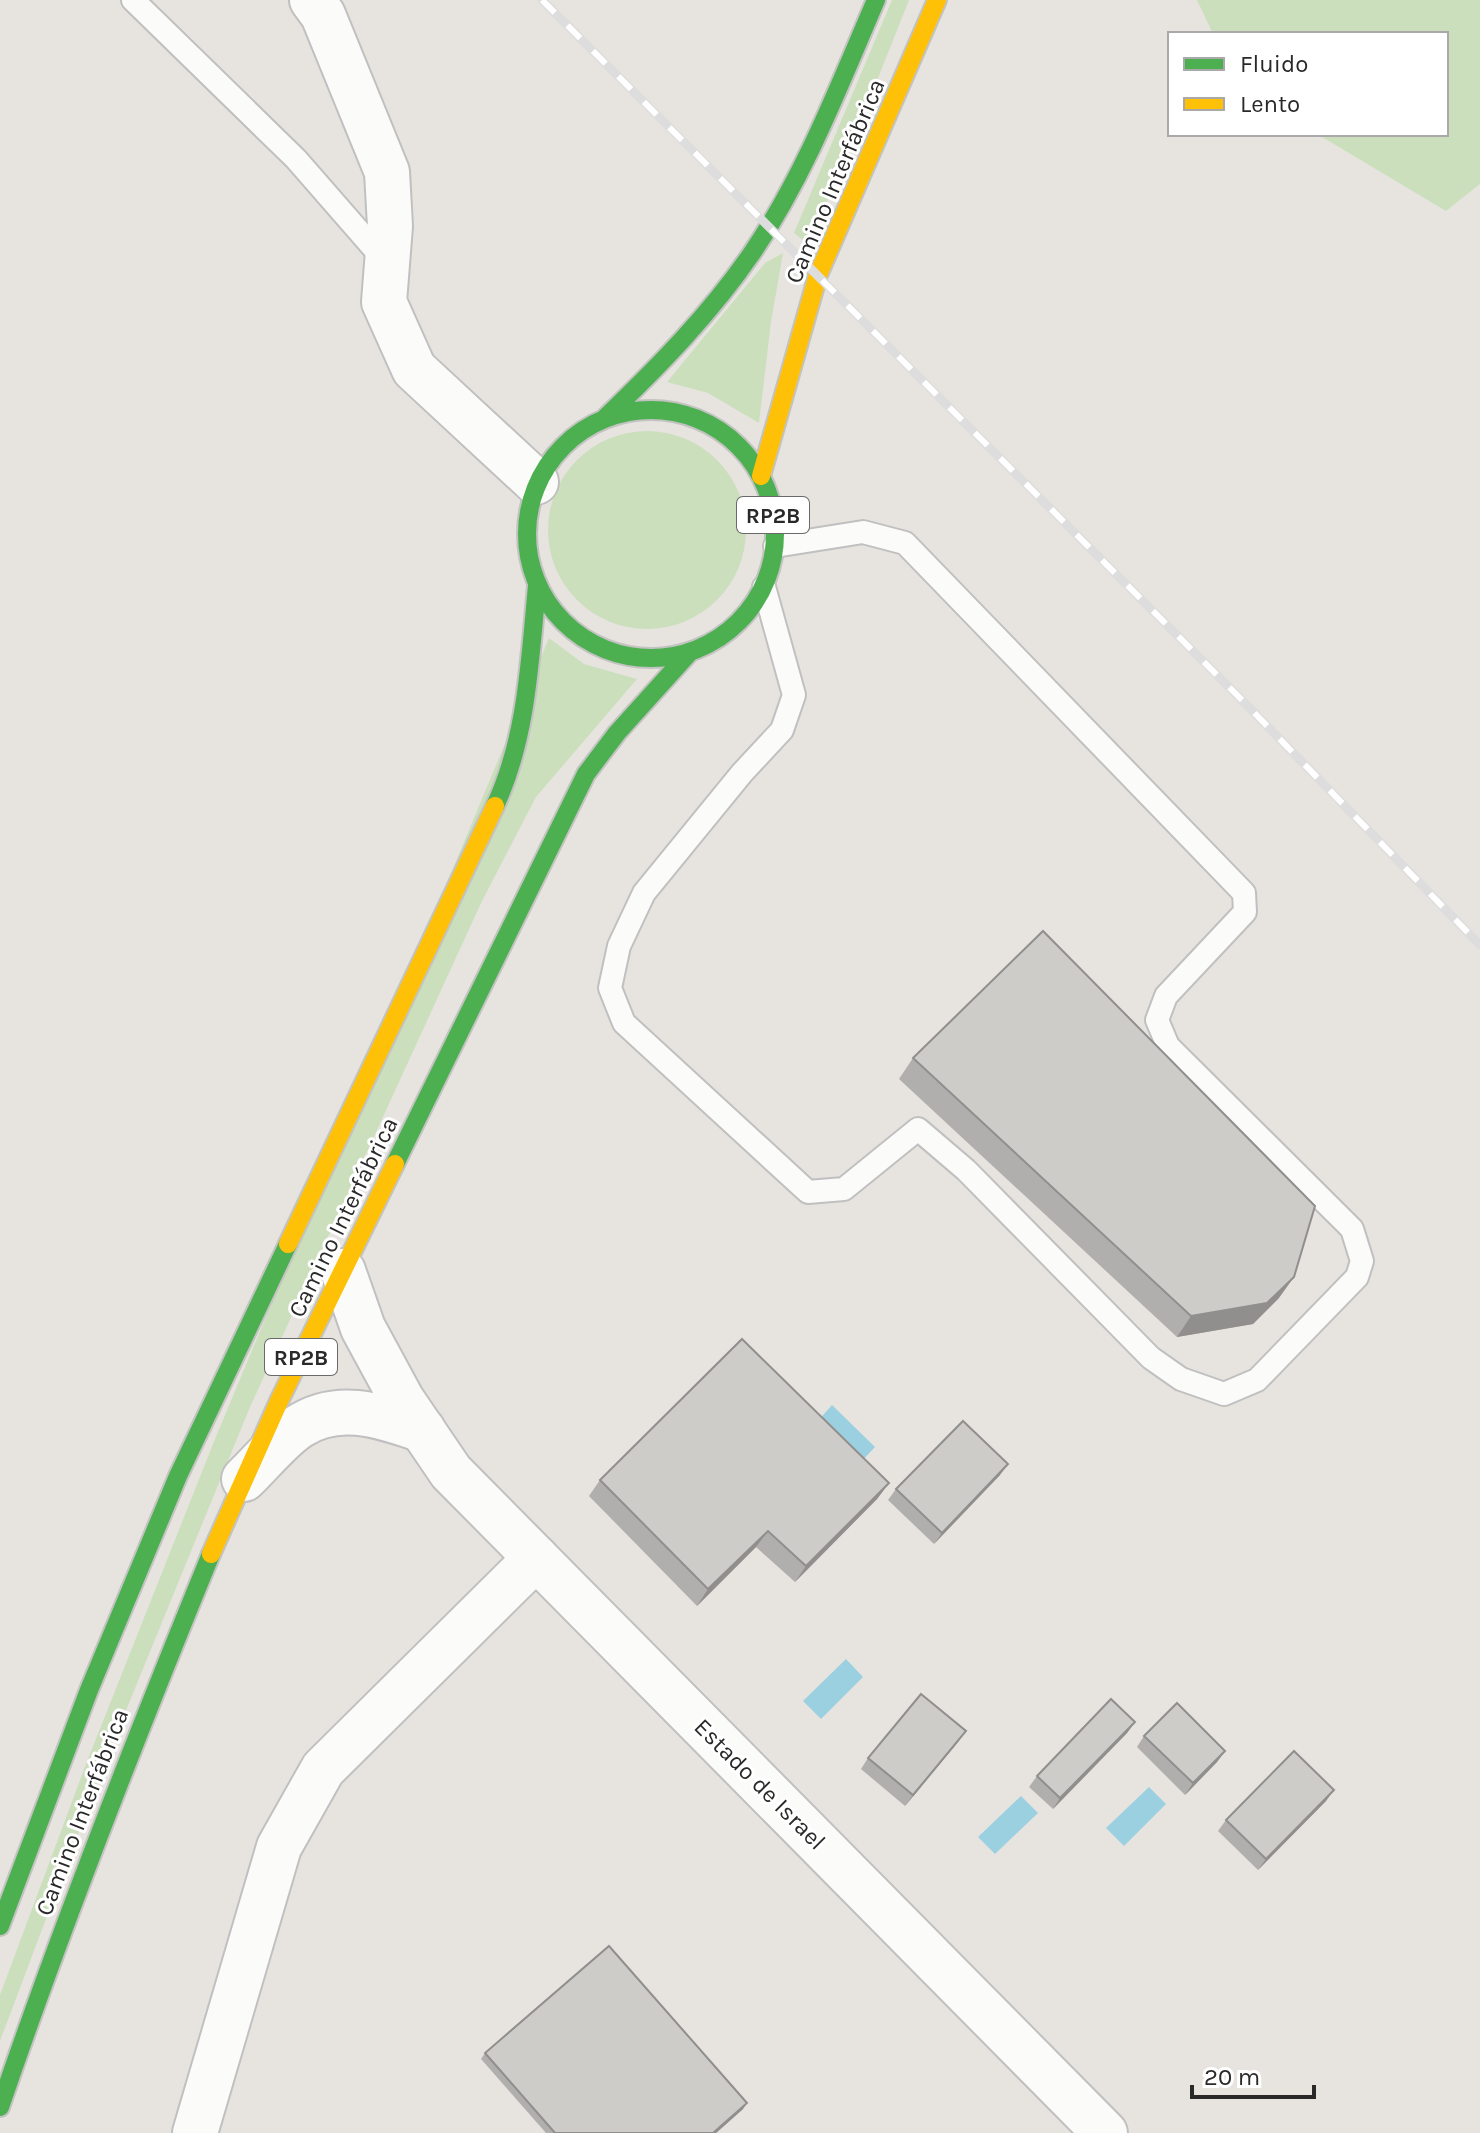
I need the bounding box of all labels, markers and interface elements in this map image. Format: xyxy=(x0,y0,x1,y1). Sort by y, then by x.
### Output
legend xyxy=(1168,32,1448,136)
text: Fluido xyxy=(1240,50,1308,78)
street label: Camino Interfábrica xyxy=(779,75,891,287)
text: Lento xyxy=(1240,90,1300,118)
road number: RP2B xyxy=(737,497,809,533)
street label: Camino Interfábrica xyxy=(282,1112,404,1322)
road number: RP2B xyxy=(265,1339,337,1375)
street label: Camino Interfábrica xyxy=(30,1705,134,1919)
street label: Estado de Israel xyxy=(689,1713,831,1855)
scale bar xyxy=(1192,2049,1314,2099)
text: 20 m xyxy=(1204,2063,1260,2091)

